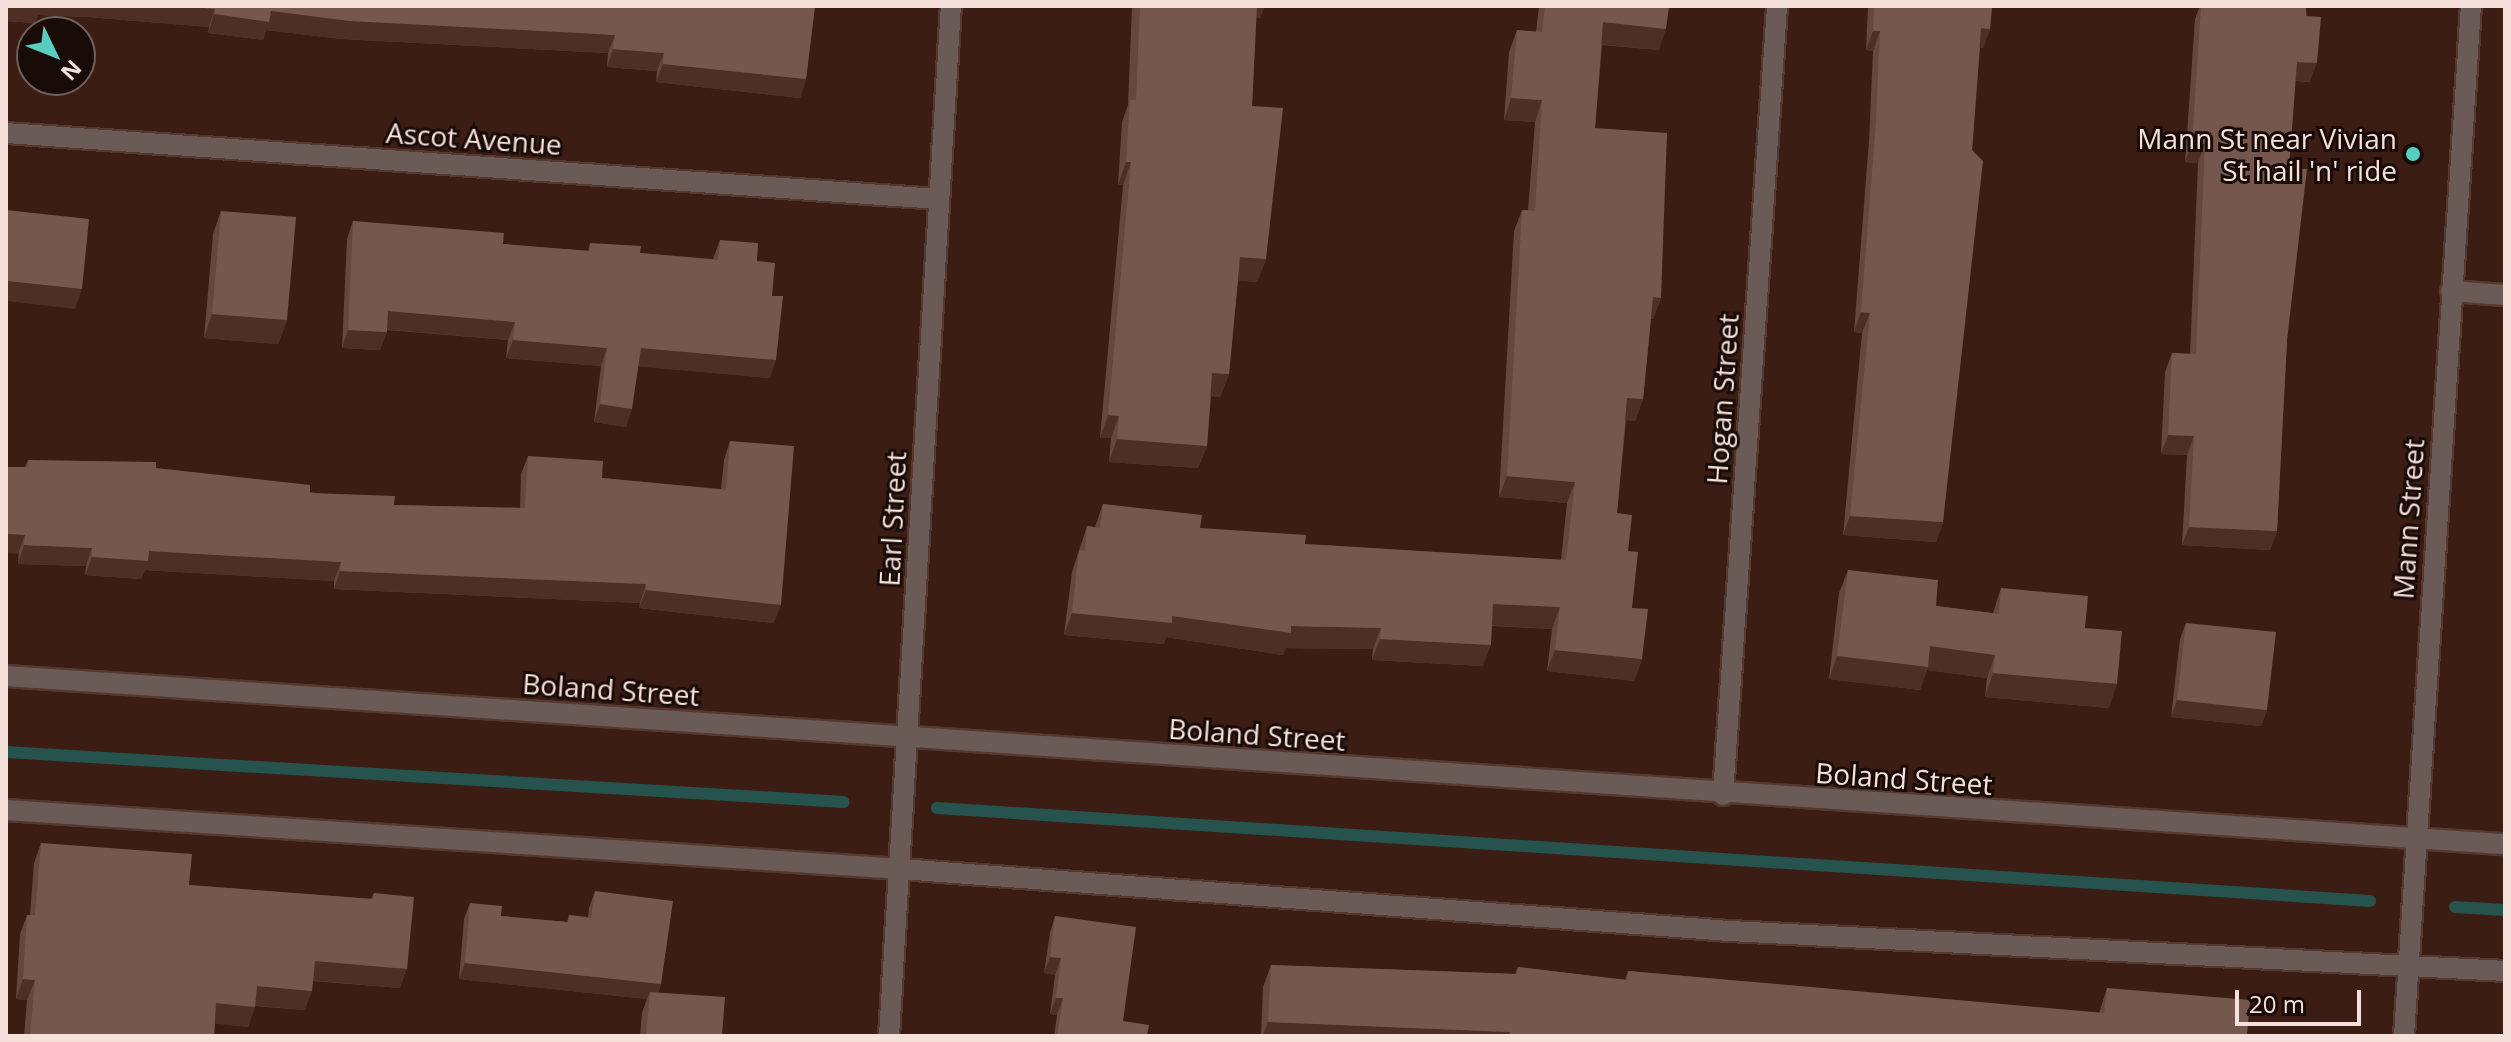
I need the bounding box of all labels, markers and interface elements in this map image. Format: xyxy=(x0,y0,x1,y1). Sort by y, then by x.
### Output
north arrow xyxy=(16,16,96,96)
text: N xyxy=(55,54,89,88)
street label: Ascot Avenue xyxy=(385,115,563,161)
place label: Mann St near Vivian St hail 'n' ride xyxy=(2137,121,2397,187)
marker: Mann St near Vivian St hail 'n' ride xyxy=(2404,145,2422,163)
street label: Hogan Street xyxy=(1699,313,1745,485)
street label: Mann Street xyxy=(2386,438,2430,600)
street label: Earl Street xyxy=(872,451,912,587)
street label: Boland Street xyxy=(521,666,701,712)
street label: Boland Street xyxy=(1167,711,1347,757)
street label: Boland Street xyxy=(1814,755,1994,801)
scale bar xyxy=(2239,974,2365,1024)
text: 20 m xyxy=(2249,987,2305,1020)

